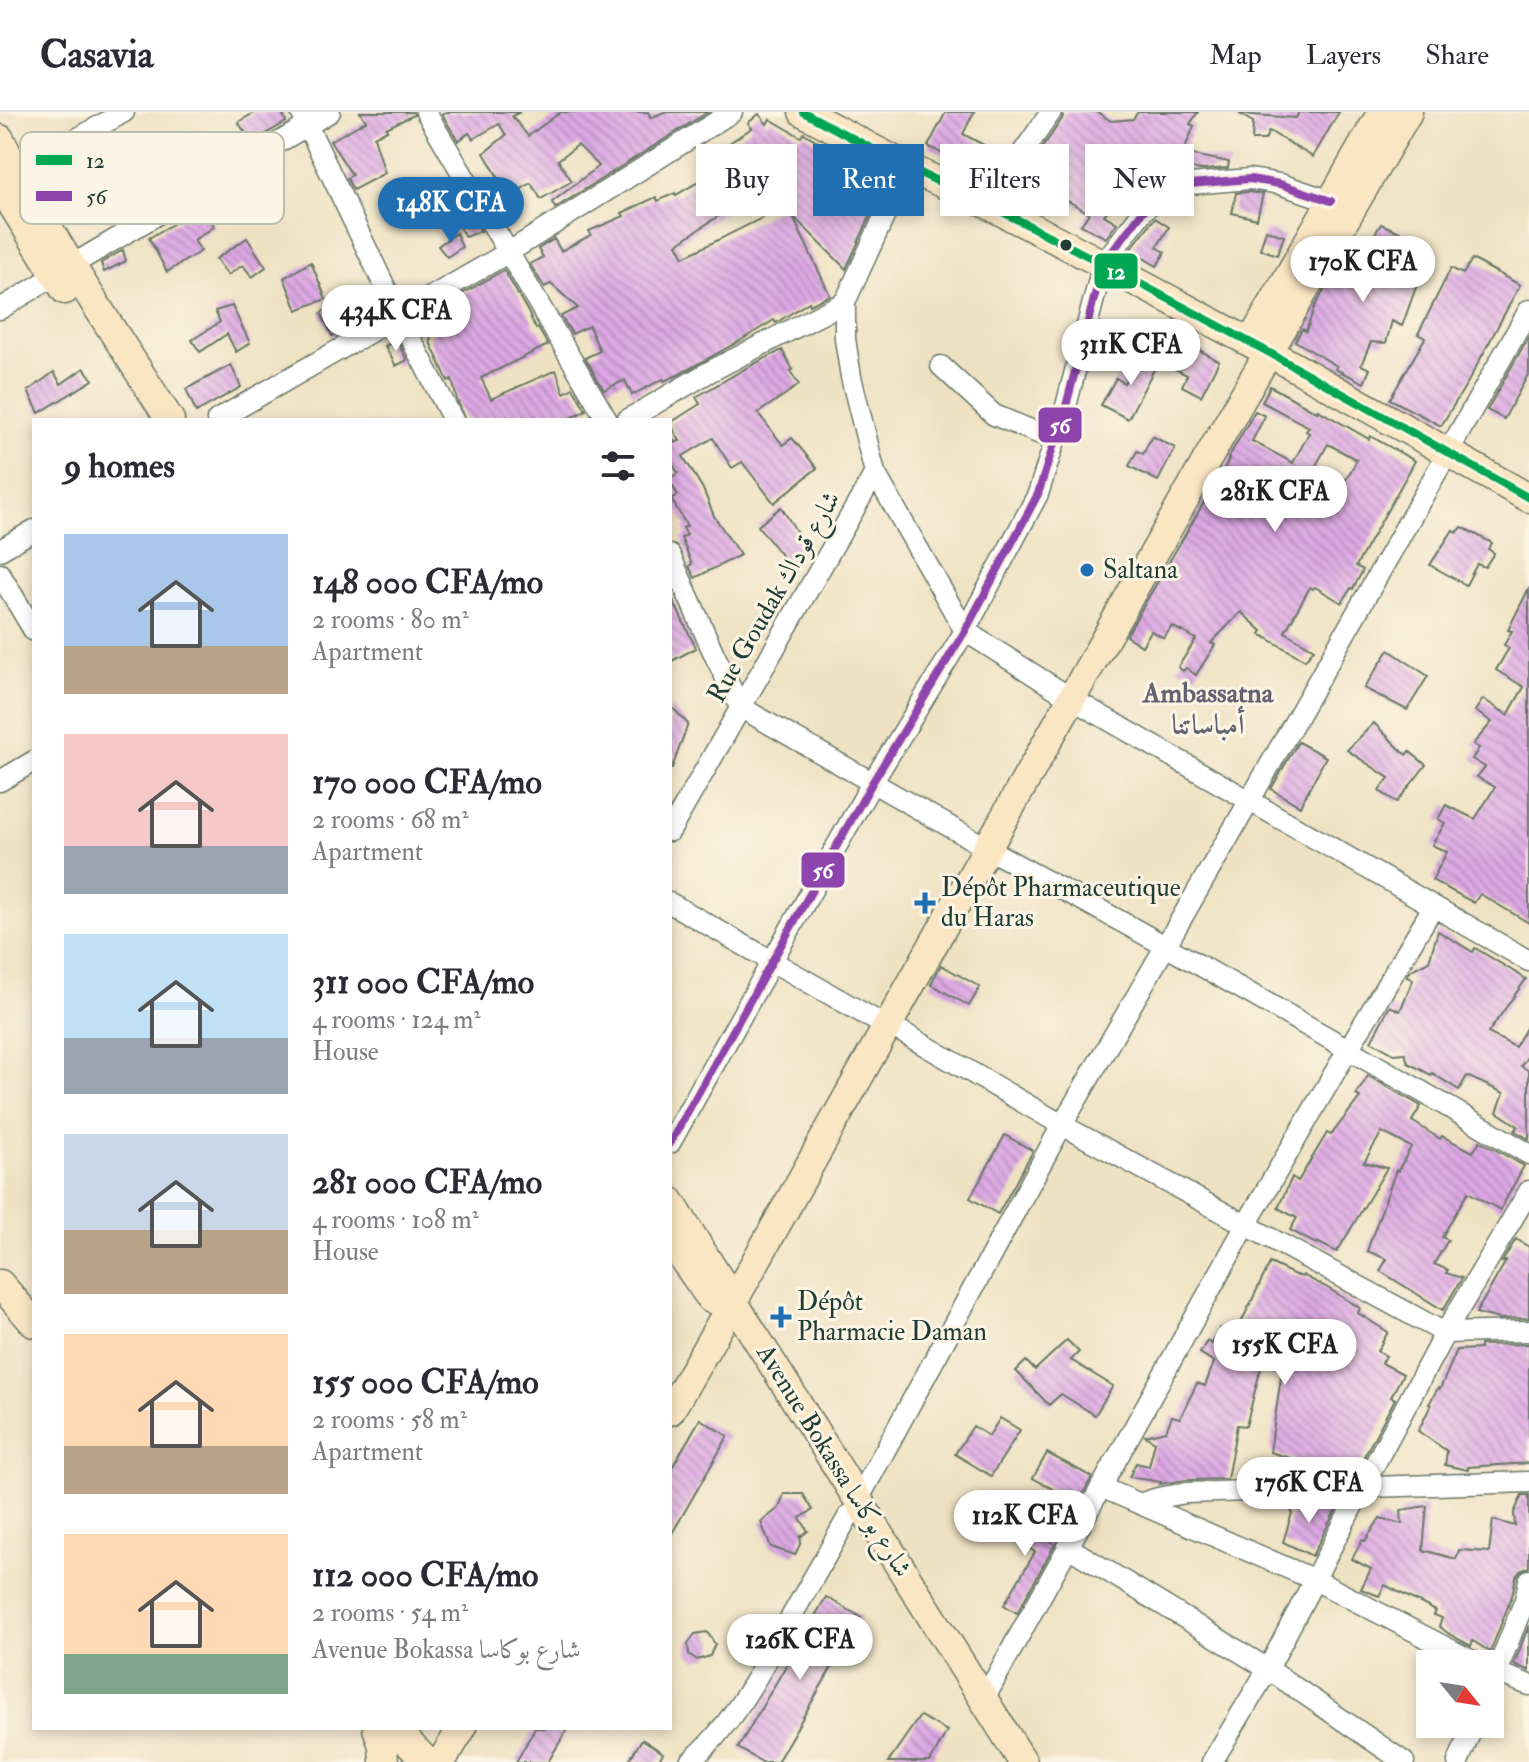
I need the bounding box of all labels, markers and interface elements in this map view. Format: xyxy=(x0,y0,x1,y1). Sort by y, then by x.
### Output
text: Casavia xyxy=(40,31,153,79)
text: Map xyxy=(1209,38,1262,73)
text: Layers xyxy=(1306,38,1381,73)
text: Share xyxy=(1425,38,1489,73)
legend xyxy=(20,132,284,224)
chip: Buy xyxy=(696,144,797,216)
chip: Rent xyxy=(813,144,924,216)
chip: Filters xyxy=(940,144,1069,216)
chip: New xyxy=(1085,144,1194,216)
text: 12 xyxy=(86,147,105,175)
pin: 148K CFA xyxy=(368,177,534,245)
text: 56 xyxy=(86,183,109,211)
text: 148K CFA xyxy=(396,187,506,219)
pin: 170K CFA xyxy=(1280,236,1446,304)
unlabelled marker xyxy=(1058,237,1074,253)
text: 170K CFA xyxy=(1308,246,1418,278)
line badge: 12 xyxy=(1093,252,1139,290)
text: 12 xyxy=(1106,258,1126,286)
pin: 434K CFA xyxy=(313,285,479,353)
text: 434K CFA xyxy=(340,295,452,327)
pin: 311K CFA xyxy=(1048,319,1214,387)
text: 311K CFA xyxy=(1079,329,1183,361)
line badge: 56 xyxy=(1037,406,1083,444)
text: 56 xyxy=(1050,412,1072,440)
icon: filters xyxy=(596,444,640,488)
text: 9 homes xyxy=(64,445,175,488)
pin: 281K CFA xyxy=(1192,466,1358,534)
text: 281K CFA xyxy=(1220,476,1330,508)
street label: Rue Goudak شارع قوداك xyxy=(700,485,852,711)
place label: Saltana xyxy=(1103,554,1178,586)
text: 148 000 CFA/mo xyxy=(312,561,543,604)
marker: Saltana xyxy=(1078,561,1096,579)
icon: home xyxy=(128,566,224,662)
text: 2 rooms · 80 m² xyxy=(312,604,469,636)
text: Apartment xyxy=(312,636,423,668)
district label: Ambassatna أمباساتنا xyxy=(1142,676,1275,743)
text: 170 000 CFA/mo xyxy=(312,761,542,804)
icon: home xyxy=(128,766,224,862)
text: 2 rooms · 68 m² xyxy=(312,804,469,836)
text: Apartment xyxy=(312,836,423,868)
line badge: 56 xyxy=(800,851,846,889)
text: 56 xyxy=(813,857,835,885)
place label: Dépôt Pharmaceutique du Haras xyxy=(941,872,1181,934)
marker: Dépôt Pharmaceutique du Haras xyxy=(916,894,934,912)
text: 311 000 CFA/mo xyxy=(312,961,534,1004)
icon: home xyxy=(128,966,224,1062)
text: 4 rooms · 124 m² xyxy=(312,1004,481,1036)
text: House xyxy=(312,1036,379,1068)
text: 281 000 CFA/mo xyxy=(312,1161,542,1204)
icon: home xyxy=(128,1166,224,1262)
text: 4 rooms · 108 m² xyxy=(312,1204,479,1236)
text: House xyxy=(312,1236,379,1268)
place label: Dépôt Pharmacie Daman xyxy=(797,1286,987,1348)
marker: Dépôt Pharmacie Daman xyxy=(772,1308,790,1326)
pin: 155K CFA xyxy=(1202,1319,1368,1387)
text: 155K CFA xyxy=(1232,1329,1338,1361)
street label: Avenue Bokassa شارع بوكاسا xyxy=(744,1338,919,1586)
text: 155 000 CFA/mo xyxy=(312,1361,539,1404)
icon: home xyxy=(128,1366,224,1462)
text: 2 rooms · 58 m² xyxy=(312,1404,467,1436)
text: Apartment xyxy=(312,1436,423,1468)
pin: 176K CFA xyxy=(1226,1457,1392,1525)
text: 176K CFA xyxy=(1254,1467,1364,1499)
pin: 112K CFA xyxy=(942,1490,1108,1558)
text: 112K CFA xyxy=(972,1500,1078,1532)
text: 112 000 CFA/mo xyxy=(312,1554,538,1597)
icon: home xyxy=(128,1566,224,1662)
text: 2 rooms · 54 m² xyxy=(312,1597,468,1629)
pin: 126K CFA xyxy=(717,1614,883,1682)
text: 126K CFA xyxy=(745,1624,855,1656)
text: Avenue Bokassa شارع بوكاسا xyxy=(312,1634,581,1666)
north arrow xyxy=(1416,1650,1504,1738)
map controls xyxy=(1416,1650,1504,1738)

